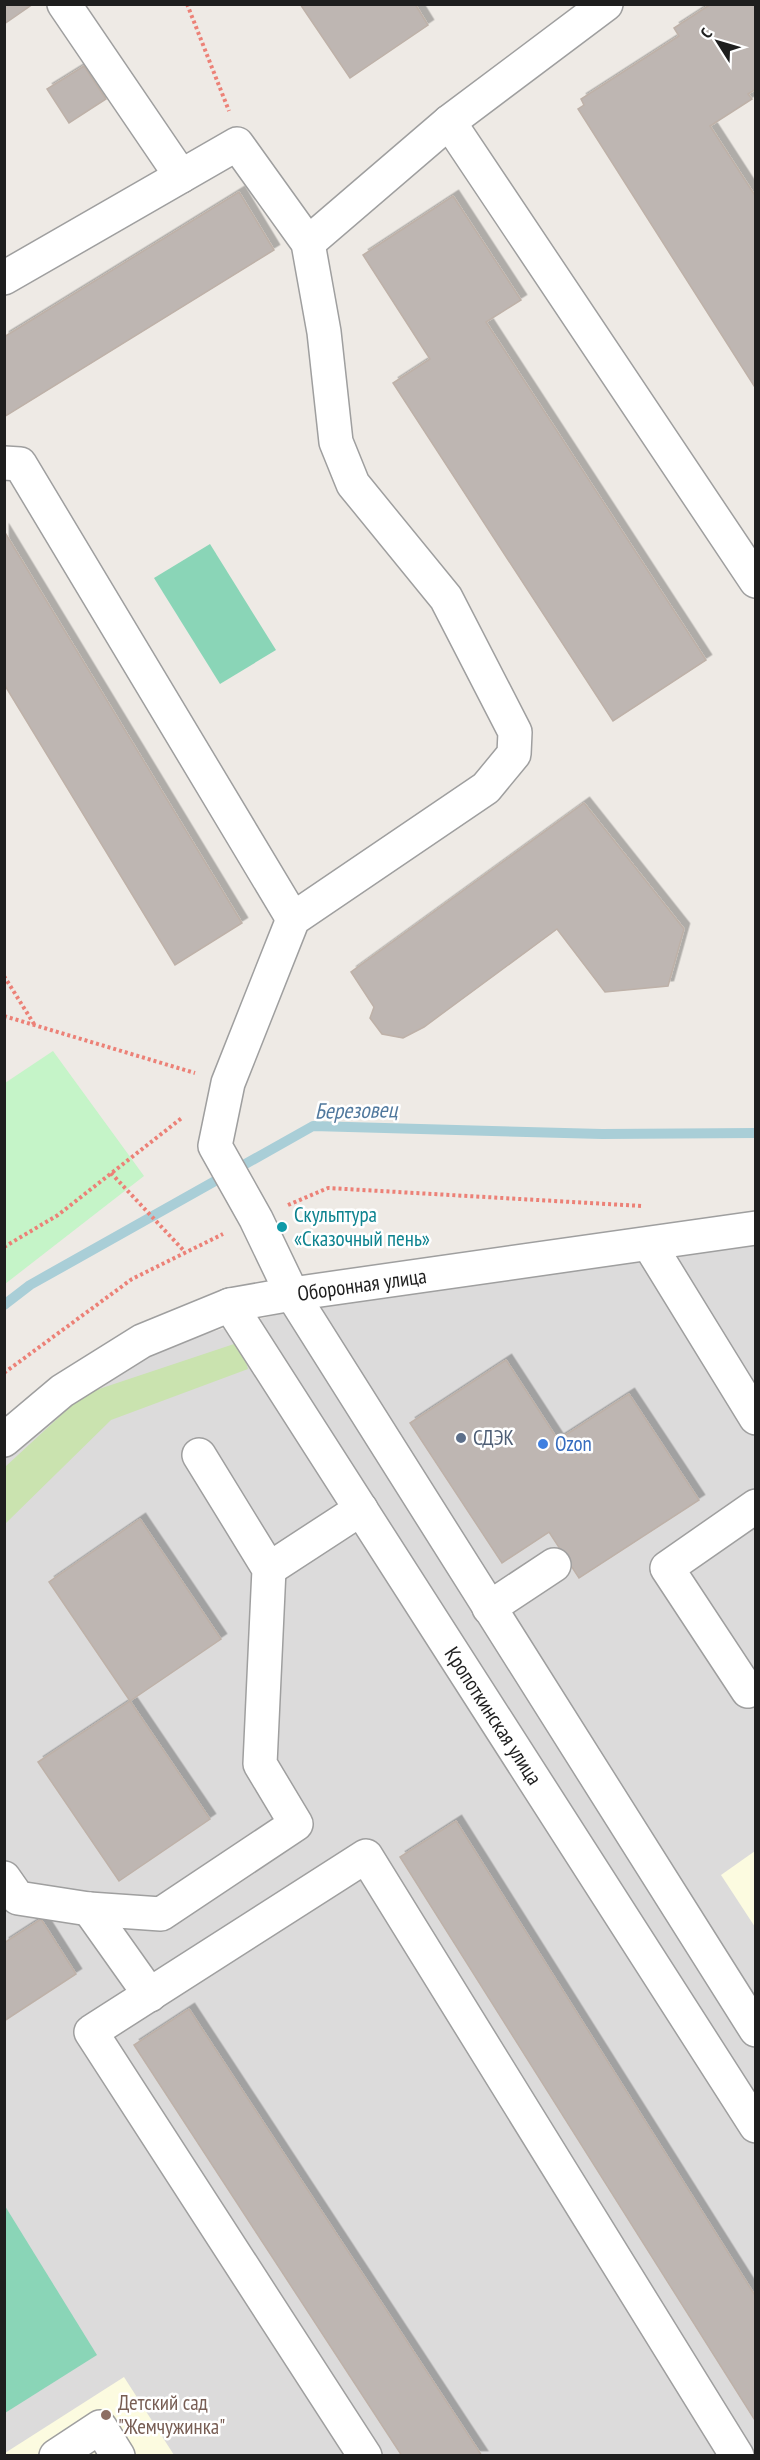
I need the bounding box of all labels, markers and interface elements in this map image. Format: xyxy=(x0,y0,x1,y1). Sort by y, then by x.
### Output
north arrow xyxy=(688,12,748,72)
text: С xyxy=(696,23,717,42)
water label: Березовец xyxy=(315,1095,399,1125)
place label: Скульптура «Сказочный пень» xyxy=(294,1201,430,1252)
marker: Скульптура «Сказочный пень» xyxy=(275,1220,289,1234)
street label: Оборонная улица xyxy=(296,1262,428,1307)
place label: СДЭК xyxy=(473,1424,514,1451)
place label: Ozon xyxy=(555,1430,592,1457)
marker: СДЭК xyxy=(454,1431,468,1445)
marker: Ozon xyxy=(536,1437,550,1451)
street label: Кропоткинская улица xyxy=(439,1642,548,1790)
place label: Детский сад "Жемчужинка" xyxy=(118,2389,225,2440)
marker: Детский сад "Жемчужинка" xyxy=(99,2408,113,2422)

